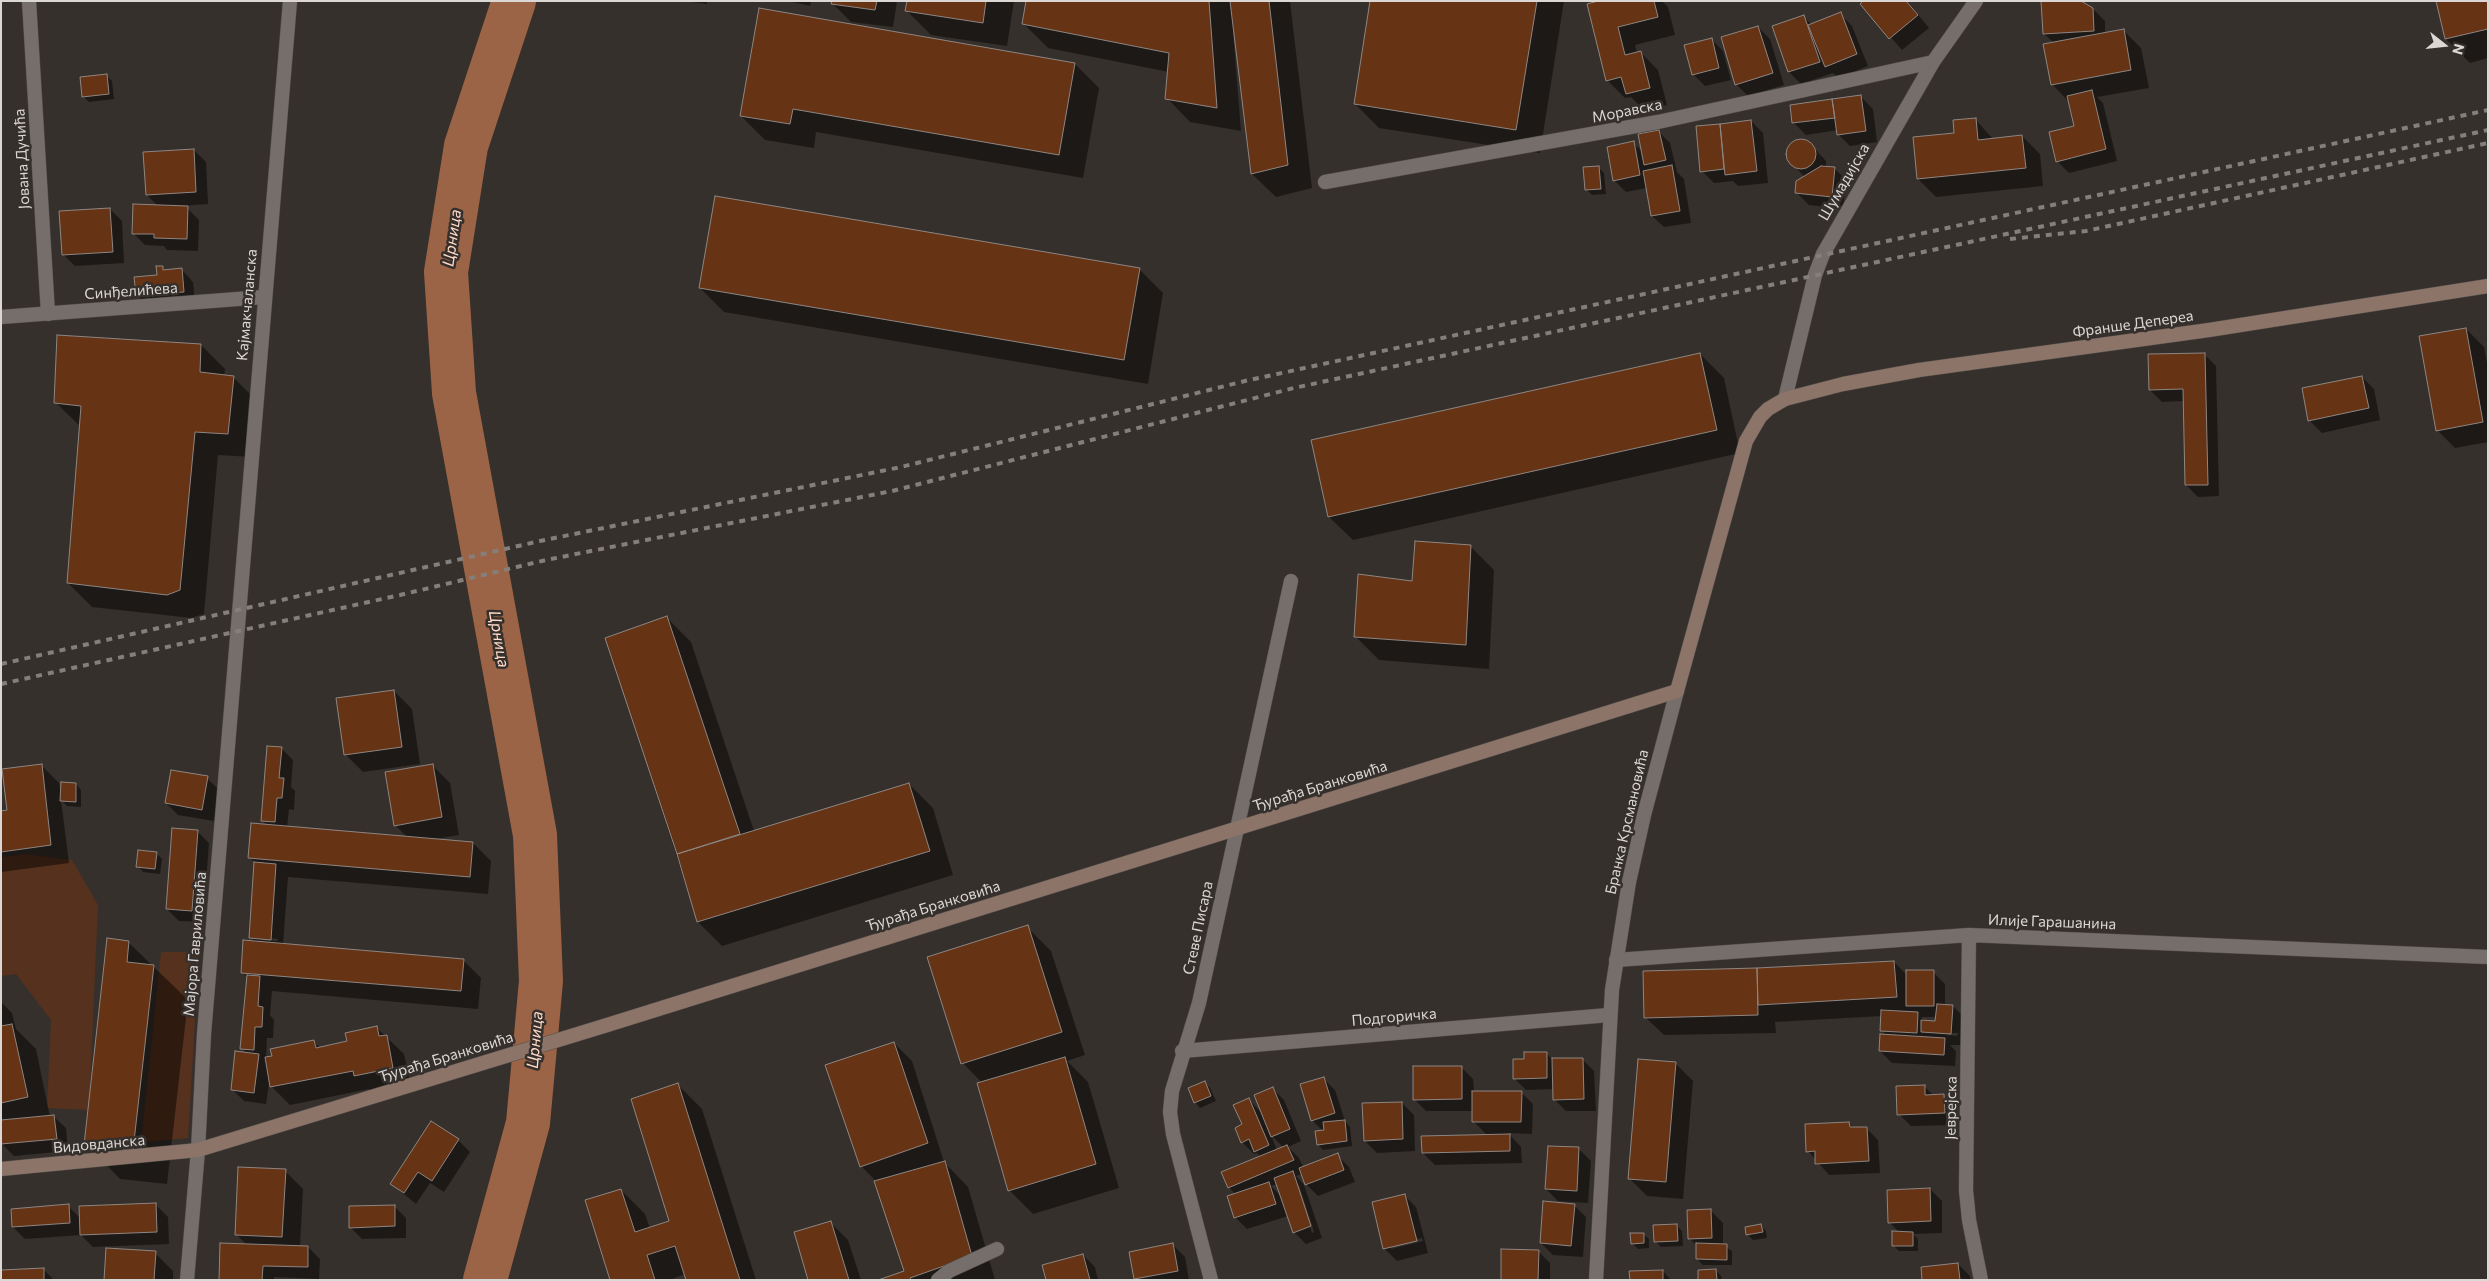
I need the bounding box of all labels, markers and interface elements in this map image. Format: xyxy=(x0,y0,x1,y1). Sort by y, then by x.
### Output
north arrow xyxy=(2419,20,2469,70)
text: N xyxy=(2449,42,2469,57)
street label: Моравска xyxy=(1590,95,1664,127)
street label: Јована Дучића xyxy=(10,108,34,210)
street label: Шумадијска xyxy=(1815,140,1873,224)
water label: Црница xyxy=(438,208,466,268)
street label: Кајмакчаланска xyxy=(233,248,261,362)
street label: Синђелићева xyxy=(84,279,178,303)
street label: Франше Депереа xyxy=(2071,307,2195,341)
water label: Црница xyxy=(485,609,513,669)
street label: Бранка Крсмановића xyxy=(1602,748,1652,896)
street label: Ђурађа Бранковића xyxy=(1251,757,1389,815)
street label: Мајора Гавриловића xyxy=(180,871,210,1017)
street label: Ђурађа Бранковића xyxy=(864,877,1002,935)
street label: Стеве Писара xyxy=(1179,880,1217,976)
street label: Илије Гарашанина xyxy=(1988,911,2116,933)
street label: Подгоричка xyxy=(1351,1004,1437,1030)
water label: Црница xyxy=(523,1011,547,1069)
street label: Ђурађа Бранковића xyxy=(377,1028,515,1086)
street label: Јеврејска xyxy=(1941,1076,1961,1140)
street label: Видовданска xyxy=(52,1131,146,1157)

